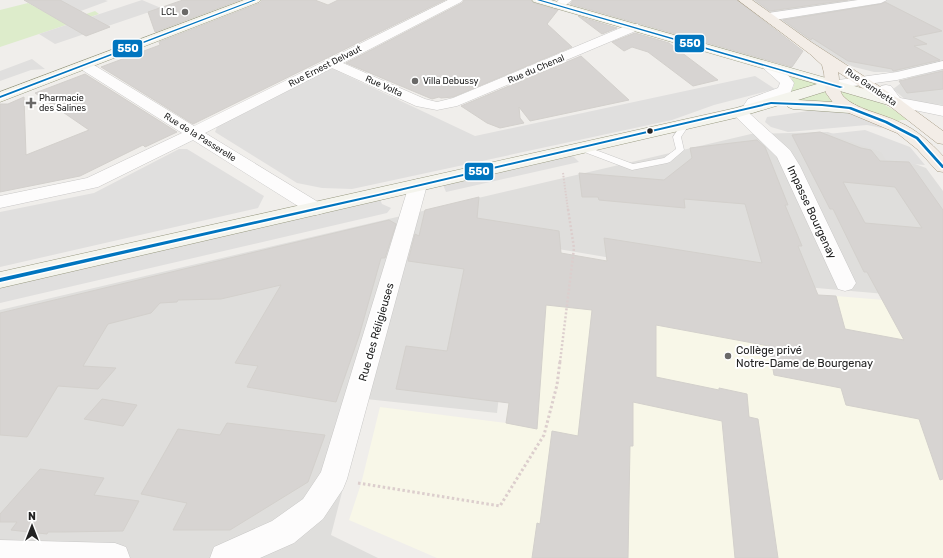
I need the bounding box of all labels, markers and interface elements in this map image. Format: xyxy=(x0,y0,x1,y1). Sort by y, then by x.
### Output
place label: LCL xyxy=(161,7,177,17)
marker: LCL xyxy=(180,7,190,17)
line badge: 550 xyxy=(674,34,705,53)
text: 550 xyxy=(679,37,701,50)
line badge: 550 xyxy=(112,39,143,58)
text: 550 xyxy=(117,42,139,55)
street label: Rue Ernest Delvaut xyxy=(287,43,364,89)
street label: Rue du Chenal xyxy=(506,53,566,85)
street label: Rue Gambetta xyxy=(843,66,899,108)
street label: Rue Volta xyxy=(364,73,404,99)
marker: Villa Debussy xyxy=(410,76,420,86)
place label: Villa Debussy xyxy=(423,76,479,86)
place label: Pharmacie des Salines xyxy=(39,93,87,113)
marker: Pharmacie des Salines xyxy=(26,98,36,108)
street label: Rue de la Passerelle xyxy=(162,111,238,163)
unlabelled marker xyxy=(645,126,655,136)
line badge: 550 xyxy=(464,162,494,181)
street label: Impasse Bourgenay xyxy=(784,164,839,261)
text: 550 xyxy=(468,165,490,178)
street label: Rue des Réligieuses xyxy=(356,281,397,383)
place label: Collège privé Notre-Dame de Bourgenay xyxy=(736,344,873,370)
marker: Collège privé Notre-Dame de Bourgenay xyxy=(723,351,733,361)
north arrow xyxy=(12,506,52,546)
text: N xyxy=(28,510,36,523)

